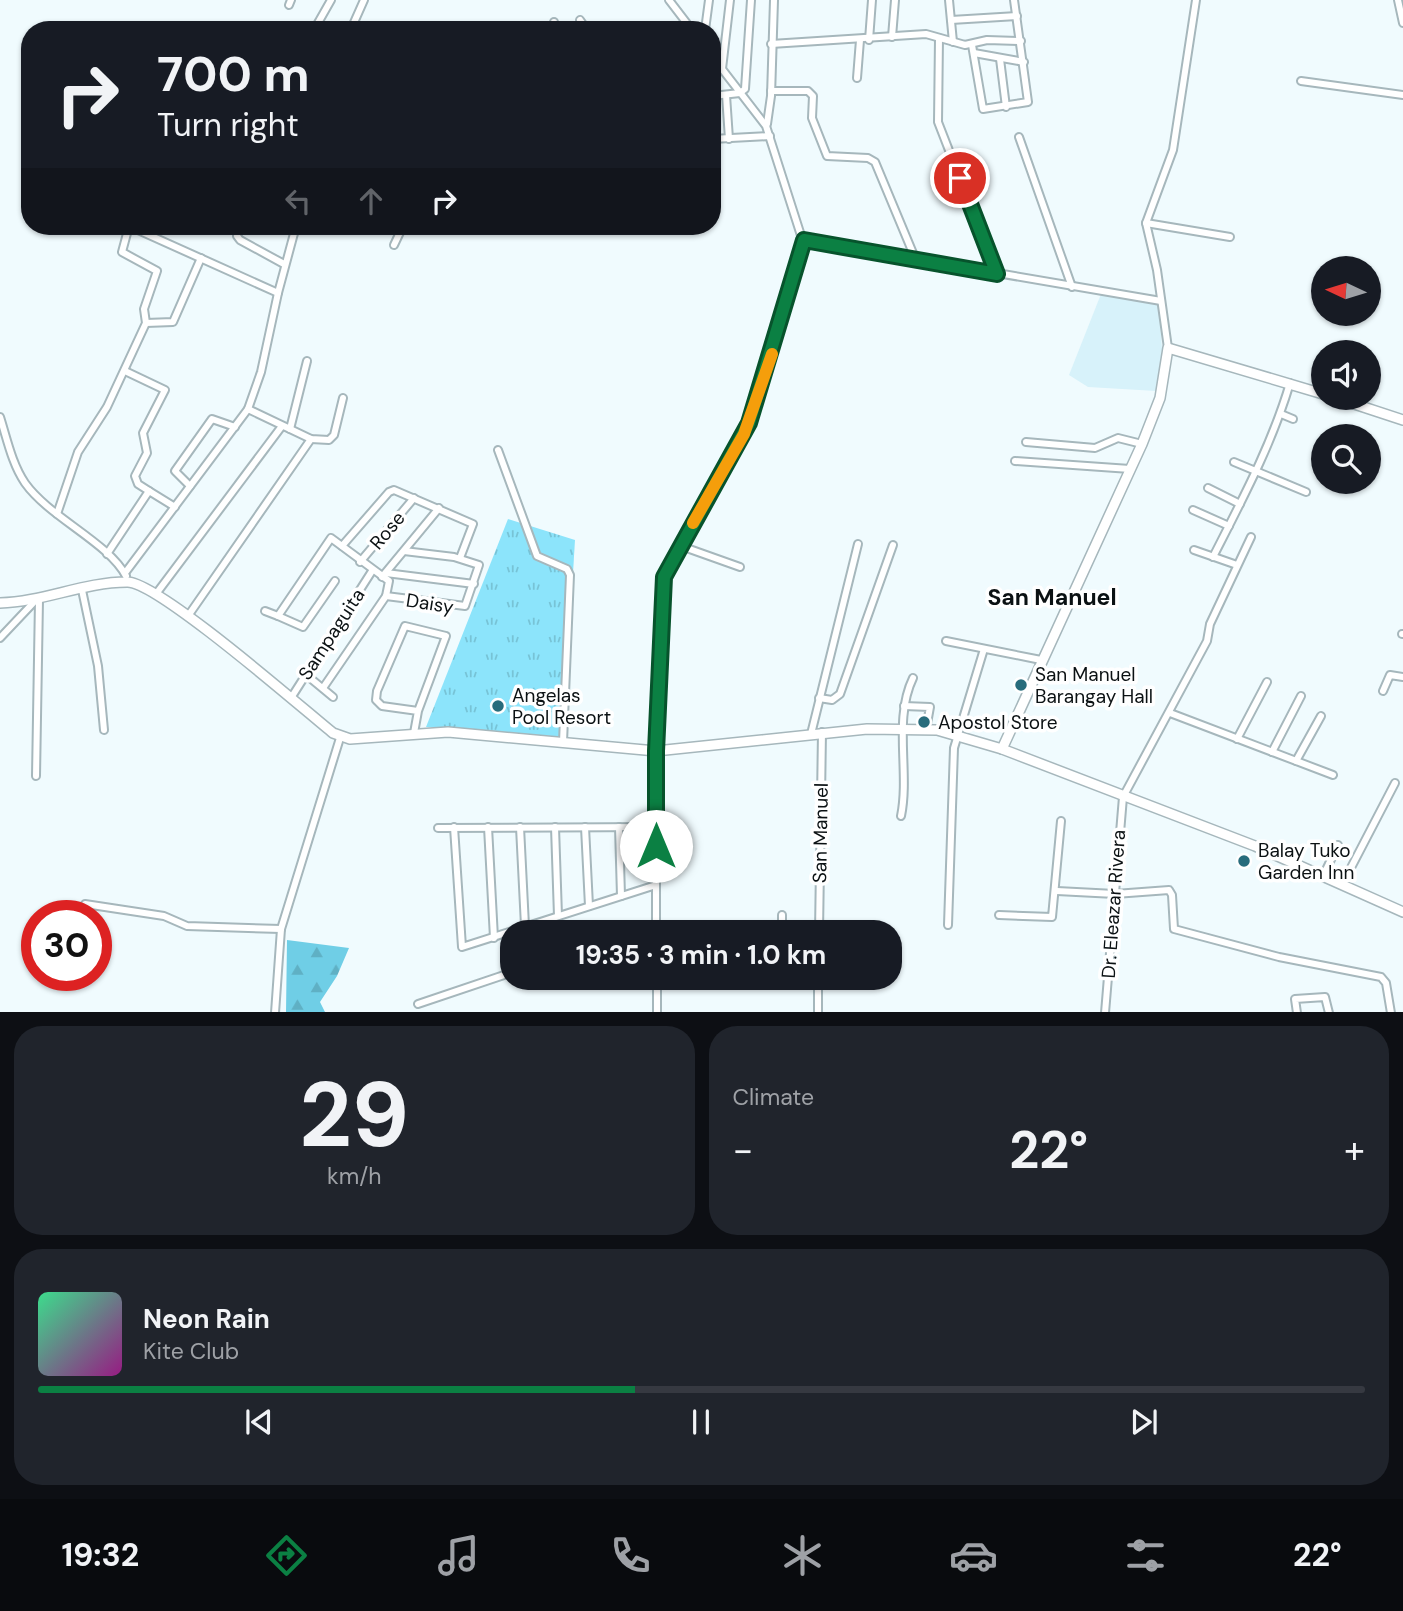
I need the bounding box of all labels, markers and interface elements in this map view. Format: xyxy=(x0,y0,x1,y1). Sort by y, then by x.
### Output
text: 700 m xyxy=(157,42,310,106)
icon: right xyxy=(42,49,133,140)
text: Turn right xyxy=(157,104,299,146)
pin xyxy=(930,148,990,208)
icon: arrive xyxy=(941,159,979,197)
icon: left xyxy=(279,182,317,220)
icon: ahead xyxy=(352,182,390,220)
icon: right xyxy=(425,182,463,220)
north arrow xyxy=(1311,256,1381,326)
map controls xyxy=(1311,256,1381,494)
button: sound xyxy=(1311,340,1381,410)
button: search xyxy=(1311,424,1381,494)
street label: Rose xyxy=(364,506,411,555)
district label: San Manuel xyxy=(987,582,1117,612)
street label: Sampaguita xyxy=(293,584,370,685)
street label: Daisy xyxy=(404,587,456,620)
place label: San Manuel Barangay Hall xyxy=(1035,662,1153,709)
marker: San Manuel Barangay Hall xyxy=(1013,677,1029,693)
place label: Angelas Pool Resort xyxy=(512,683,611,730)
marker: Angelas Pool Resort xyxy=(490,698,506,714)
place label: Apostol Store xyxy=(938,710,1058,735)
marker: Apostol Store xyxy=(916,714,932,730)
street label: San Manuel xyxy=(807,783,834,883)
position arrow xyxy=(619,809,693,883)
street label: Dr. Eleazar Rivera xyxy=(1096,829,1131,979)
place label: Balay Tuko Garden Inn xyxy=(1258,838,1354,885)
marker: Balay Tuko Garden Inn xyxy=(1236,853,1252,869)
speed limit sign: 30 xyxy=(21,900,112,991)
text: 19:35 · 3 min · 1.0 km xyxy=(576,938,826,972)
text: 29 xyxy=(299,1056,409,1174)
text: Climate xyxy=(733,1082,814,1112)
text: 22° xyxy=(1009,1116,1088,1184)
text: − xyxy=(733,1125,753,1175)
text: + xyxy=(1344,1125,1365,1175)
text: km/h xyxy=(327,1161,381,1191)
text: Neon Rain xyxy=(143,1302,270,1336)
text: Kite Club xyxy=(143,1336,239,1366)
icon: previous xyxy=(240,1403,278,1441)
icon: pause xyxy=(682,1403,720,1441)
icon: next xyxy=(1125,1403,1163,1441)
icon: directions xyxy=(262,1531,311,1580)
icon: music xyxy=(434,1531,483,1580)
icon: phone xyxy=(606,1531,655,1580)
icon: climate xyxy=(778,1531,827,1580)
icon: car xyxy=(949,1531,998,1580)
icon: filters xyxy=(1121,1531,1170,1580)
text: 19:32 xyxy=(61,1534,139,1576)
text: 22° xyxy=(1293,1534,1342,1576)

